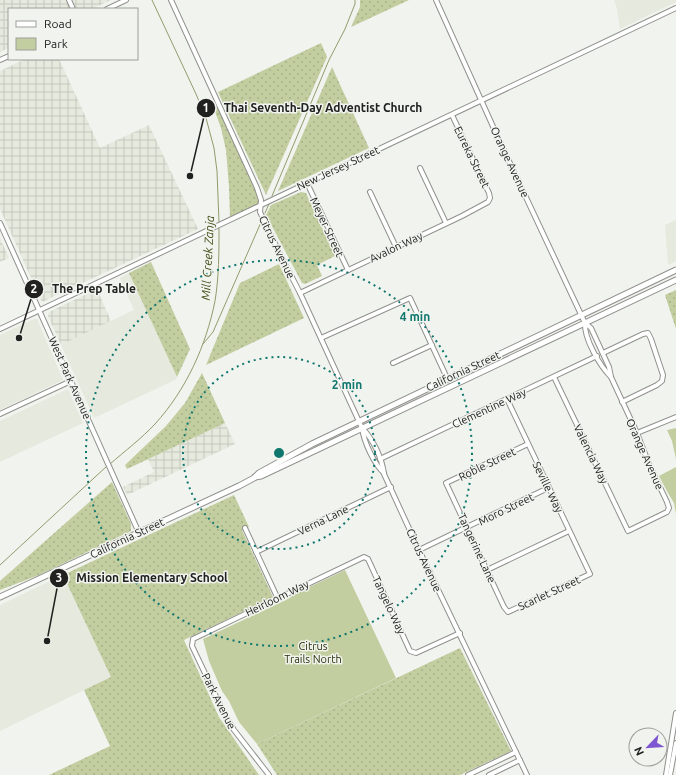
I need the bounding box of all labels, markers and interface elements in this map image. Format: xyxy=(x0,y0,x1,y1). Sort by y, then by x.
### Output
legend xyxy=(8,8,138,60)
text: Road xyxy=(44,17,72,30)
text: Park xyxy=(44,37,68,50)
callout: Thai Seventh-Day Adventist Church xyxy=(196,96,431,120)
text: 1 xyxy=(203,101,209,114)
text: Thai Seventh-Day Adventist Church xyxy=(224,101,422,114)
street label: Eureka Street xyxy=(452,124,492,190)
street label: Orange Avenue xyxy=(488,125,532,199)
street label: New Jersey Street xyxy=(295,143,382,192)
street label: Meyer Street xyxy=(308,195,346,259)
street label: Citrus Avenue xyxy=(257,214,297,280)
water label: Mill Creek Zanja xyxy=(199,215,216,301)
street label: Avalon Way xyxy=(368,229,425,264)
callout: The Prep Table xyxy=(24,277,144,301)
text: 2 xyxy=(31,282,38,295)
text: The Prep Table xyxy=(52,282,136,295)
text: 4 min xyxy=(400,310,430,323)
street label: West Park Avenue xyxy=(46,335,94,421)
street label: California Street xyxy=(424,348,503,393)
text: 2 min xyxy=(332,378,362,391)
street label: Clementine Way xyxy=(450,385,529,430)
street label: Orange Avenue xyxy=(624,417,666,491)
street label: Valencia Way xyxy=(571,422,611,486)
street label: Roble Street xyxy=(457,445,518,483)
centre of rings xyxy=(272,446,286,460)
street label: Seville Way xyxy=(531,460,566,515)
street label: Moro Street xyxy=(476,490,536,528)
street label: Verna Lane xyxy=(296,503,350,537)
street label: Tangerine Lane xyxy=(456,511,498,585)
street label: California Street xyxy=(88,515,167,560)
street label: Citrus Avenue xyxy=(404,526,444,594)
callout: Mission Elementary School xyxy=(49,566,236,590)
text: 3 xyxy=(56,571,62,584)
text: Mission Elementary School xyxy=(76,571,228,584)
street label: Scarlet Street xyxy=(516,573,583,613)
street label: Tangelo Way xyxy=(370,574,408,637)
street label: Heirloom Way xyxy=(243,577,311,619)
park label: Citrus Trails North xyxy=(284,640,342,665)
street label: Park Avenue xyxy=(200,671,238,731)
north arrow xyxy=(628,727,668,767)
text: N xyxy=(632,745,646,757)

